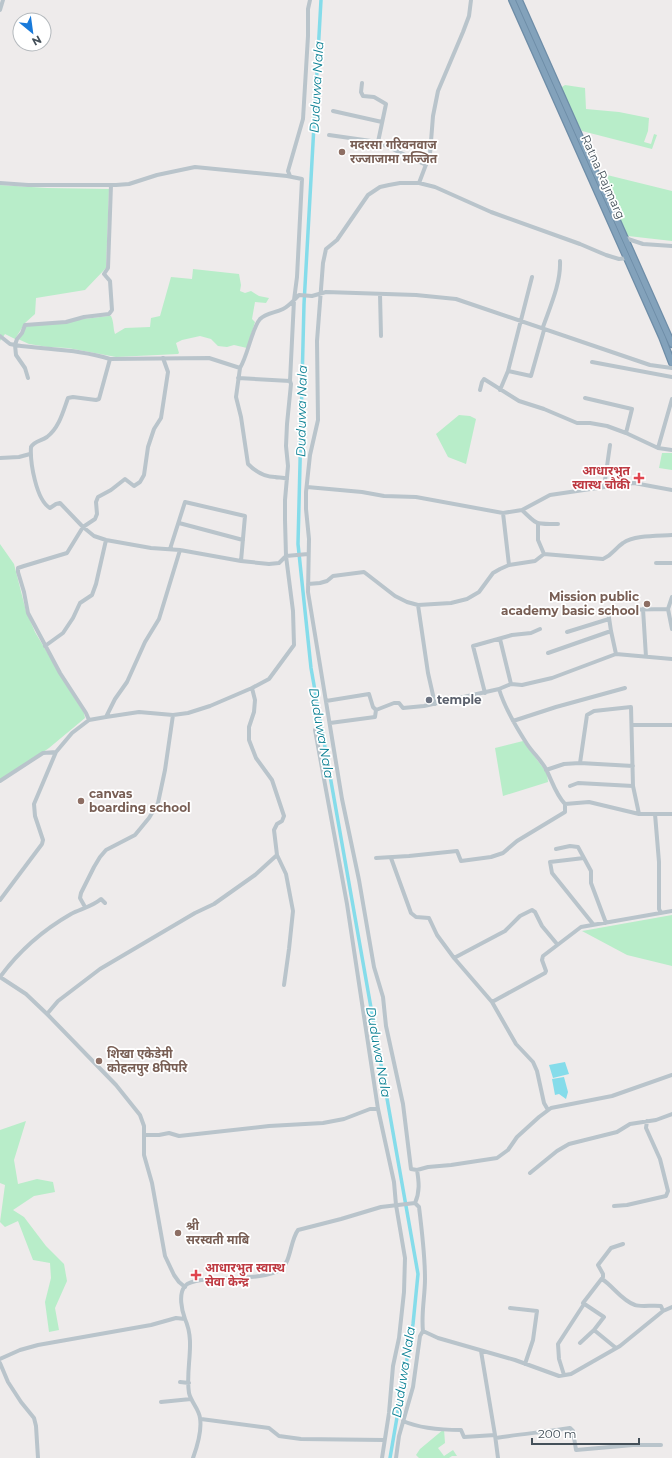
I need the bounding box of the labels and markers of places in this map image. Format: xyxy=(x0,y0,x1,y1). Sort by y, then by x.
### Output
place label: मदरसा गरिवनवाज रज्जाजामा मज्जित xyxy=(350,137,438,166)
marker: मदरसा गरिवनवाज रज्जाजामा मज्जित xyxy=(337,147,347,157)
place label: आधारभुत स्वास्थ चौकी xyxy=(572,463,631,492)
marker: आधारभुत स्वास्थ चौकी xyxy=(633,472,645,484)
place label: Mission public academy basic school xyxy=(501,589,639,618)
marker: Mission public academy basic school xyxy=(642,599,652,609)
place label: temple xyxy=(437,692,482,707)
marker: temple xyxy=(424,695,434,705)
place label: canvas boarding school xyxy=(89,786,191,815)
marker: canvas boarding school xyxy=(76,796,86,806)
place label: शिखा एकेडेमी कोहलपुर 8पिपरि xyxy=(107,1046,188,1077)
marker: शिखा एकेडेमी कोहलपुर 8पिपरि xyxy=(94,1056,104,1066)
place label: श्री सरस्वती माबि xyxy=(186,1218,250,1247)
marker: श्री सरस्वती माबि xyxy=(173,1228,183,1238)
place label: आधारभुत स्वास्थ सेवा केन्द्र xyxy=(205,1260,286,1289)
marker: आधारभुत स्वास्थ सेवा केन्द्र xyxy=(190,1269,202,1281)

